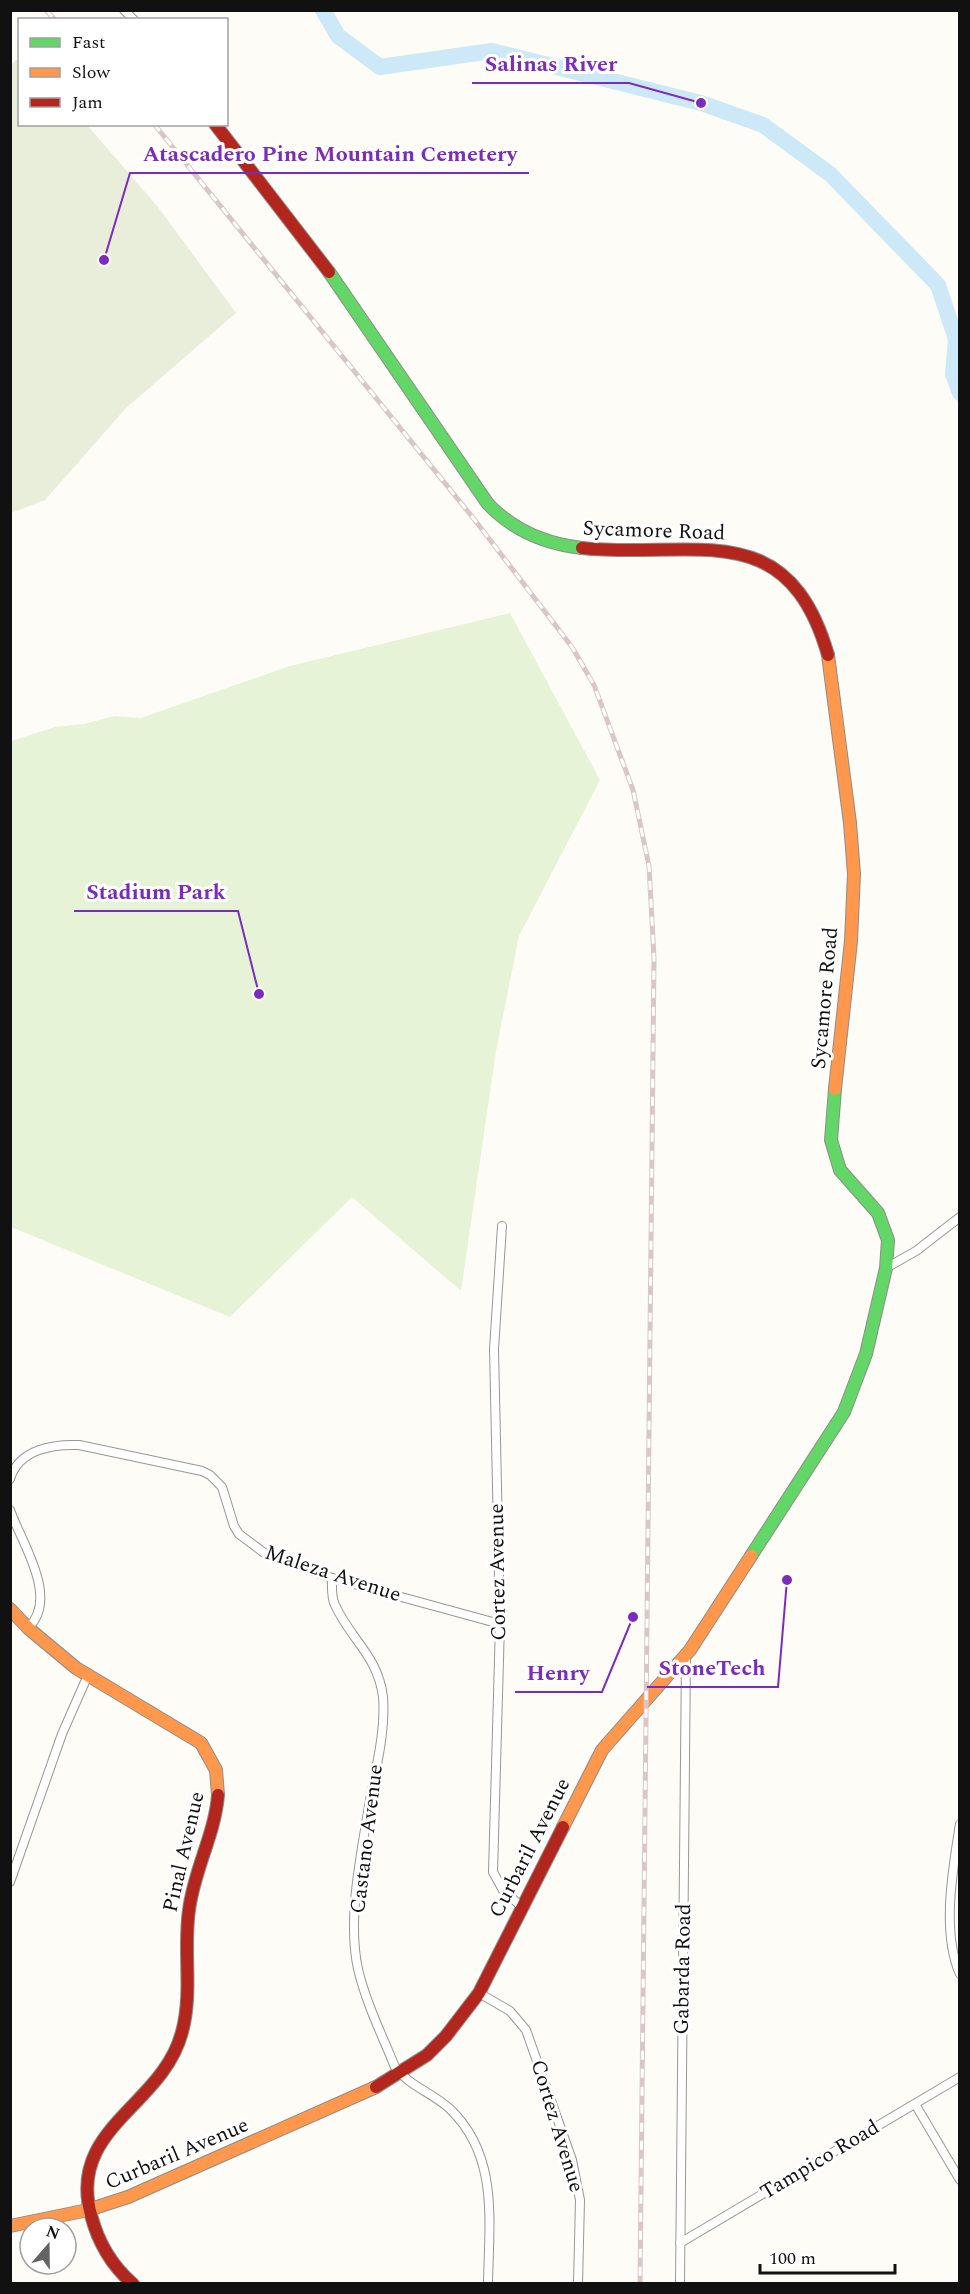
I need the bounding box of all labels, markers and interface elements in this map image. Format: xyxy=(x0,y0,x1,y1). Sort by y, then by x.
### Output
legend xyxy=(18,18,228,126)
text: Fast xyxy=(72,29,105,56)
callout: Salinas River xyxy=(472,43,629,83)
text: Salinas River xyxy=(485,48,618,81)
text: Slow xyxy=(72,59,111,86)
text: Jam xyxy=(72,89,103,116)
callout: Atascadero Pine Mountain Cemetery xyxy=(130,133,529,173)
text: Atascadero Pine Mountain Cemetery xyxy=(143,138,519,171)
street label: Sycamore Road xyxy=(582,513,726,549)
callout: Stadium Park xyxy=(74,871,238,911)
text: Stadium Park xyxy=(86,876,227,909)
street label: Sycamore Road xyxy=(803,926,847,1070)
street label: Cortez Avenue xyxy=(481,1503,515,1641)
street label: Maleza Avenue xyxy=(261,1537,405,1611)
callout: StoneTech xyxy=(647,1647,778,1687)
callout: Henry xyxy=(515,1652,602,1692)
text: StoneTech xyxy=(658,1652,766,1685)
text: Henry xyxy=(527,1657,591,1690)
street label: Castano Avenue xyxy=(342,1763,392,1915)
street label: Curbaril Avenue xyxy=(481,1773,579,1923)
street label: Pinal Avenue xyxy=(155,1788,213,1916)
street label: Gabarda Road xyxy=(666,1903,700,2035)
street label: Cortez Avenue xyxy=(522,2056,592,2196)
street label: Curbaril Avenue xyxy=(100,2109,254,2199)
street label: Tampico Road xyxy=(754,2112,886,2208)
north arrow xyxy=(18,2216,78,2276)
text: N xyxy=(43,2219,63,2246)
scale bar xyxy=(760,2237,895,2275)
text: 100 m xyxy=(769,2245,816,2272)

